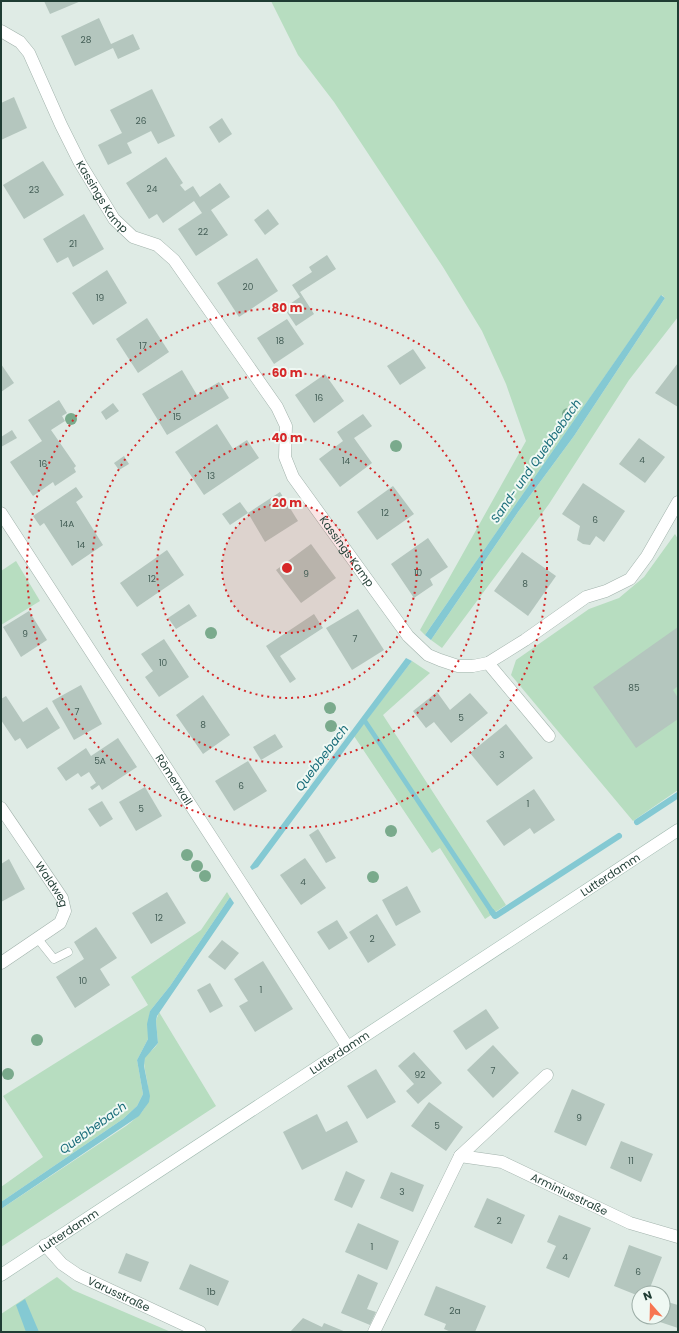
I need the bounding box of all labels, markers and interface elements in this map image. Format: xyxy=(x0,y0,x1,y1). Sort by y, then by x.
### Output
house number: 28 xyxy=(81,34,92,46)
house number: 26 xyxy=(136,115,147,127)
street label: Kassings Kamp xyxy=(72,158,132,237)
house number: 24 xyxy=(147,183,158,195)
house number: 23 xyxy=(29,184,39,196)
house number: 22 xyxy=(198,226,208,238)
house number: 21 xyxy=(69,238,77,250)
house number: 20 xyxy=(243,281,254,293)
house number: 19 xyxy=(96,292,105,304)
text: 80 m xyxy=(272,299,303,316)
house number: 18 xyxy=(276,335,285,347)
house number: 17 xyxy=(139,340,147,352)
text: 60 m xyxy=(272,364,303,381)
house number: 16 xyxy=(315,392,324,404)
water label: Sand- und Quebbebach xyxy=(486,395,585,526)
house number: 15 xyxy=(173,411,182,423)
text: 40 m xyxy=(271,429,303,446)
house number: 4 xyxy=(639,454,645,466)
house number: 14 xyxy=(342,455,351,467)
house number: 16 xyxy=(39,458,48,470)
house number: 13 xyxy=(207,470,215,482)
text: 20 m xyxy=(272,494,302,511)
house number: 12 xyxy=(381,507,389,519)
street label: Kassings Kamp xyxy=(316,513,378,590)
house number: 6 xyxy=(592,514,598,526)
house number: 14A xyxy=(60,518,74,530)
house number: 14 xyxy=(77,539,86,551)
centre of rings xyxy=(280,561,294,575)
house number: 10 xyxy=(414,567,423,579)
house number: 9 xyxy=(303,568,309,580)
house number: 12 xyxy=(148,573,156,585)
house number: 8 xyxy=(522,578,528,590)
house number: 9 xyxy=(22,628,28,640)
house number: 7 xyxy=(353,633,358,645)
house number: 10 xyxy=(159,657,168,669)
house number: 85 xyxy=(628,682,640,694)
house number: 7 xyxy=(75,706,80,718)
house number: 5 xyxy=(458,712,464,724)
house number: 8 xyxy=(200,719,206,731)
water label: Quebbebach xyxy=(291,721,352,795)
house number: 3 xyxy=(499,749,505,761)
street label: Römerwall xyxy=(152,751,197,808)
house number: 5A xyxy=(94,755,106,767)
house number: 6 xyxy=(238,780,244,792)
house number: 1 xyxy=(527,798,530,810)
house number: 5 xyxy=(138,803,144,815)
street label: Lutterdamm xyxy=(577,849,643,900)
street label: Waldweg xyxy=(32,858,72,909)
house number: 4 xyxy=(300,876,306,888)
house number: 12 xyxy=(155,912,163,924)
house number: 2 xyxy=(369,933,375,945)
house number: 10 xyxy=(79,975,88,987)
house number: 1 xyxy=(260,984,263,996)
street label: Lutterdamm xyxy=(306,1027,372,1078)
house number: 7 xyxy=(491,1065,496,1077)
house number: 92 xyxy=(415,1069,425,1081)
water label: Quebbebach xyxy=(56,1097,130,1158)
house number: 9 xyxy=(576,1112,582,1124)
house number: 5 xyxy=(434,1120,440,1132)
house number: 11 xyxy=(628,1155,634,1167)
street label: Arminiusstraße xyxy=(528,1169,611,1219)
house number: 3 xyxy=(399,1186,405,1198)
street label: Lutterdamm xyxy=(36,1205,102,1256)
house number: 2 xyxy=(496,1215,502,1227)
house number: 1 xyxy=(371,1241,374,1253)
house number: 4 xyxy=(562,1251,568,1263)
house number: 6 xyxy=(635,1266,641,1278)
street label: Varusstraße xyxy=(85,1273,153,1316)
north arrow xyxy=(631,1285,671,1325)
house number: 1b xyxy=(207,1286,215,1298)
text: N xyxy=(641,1287,654,1305)
house number: 2a xyxy=(449,1305,461,1317)

